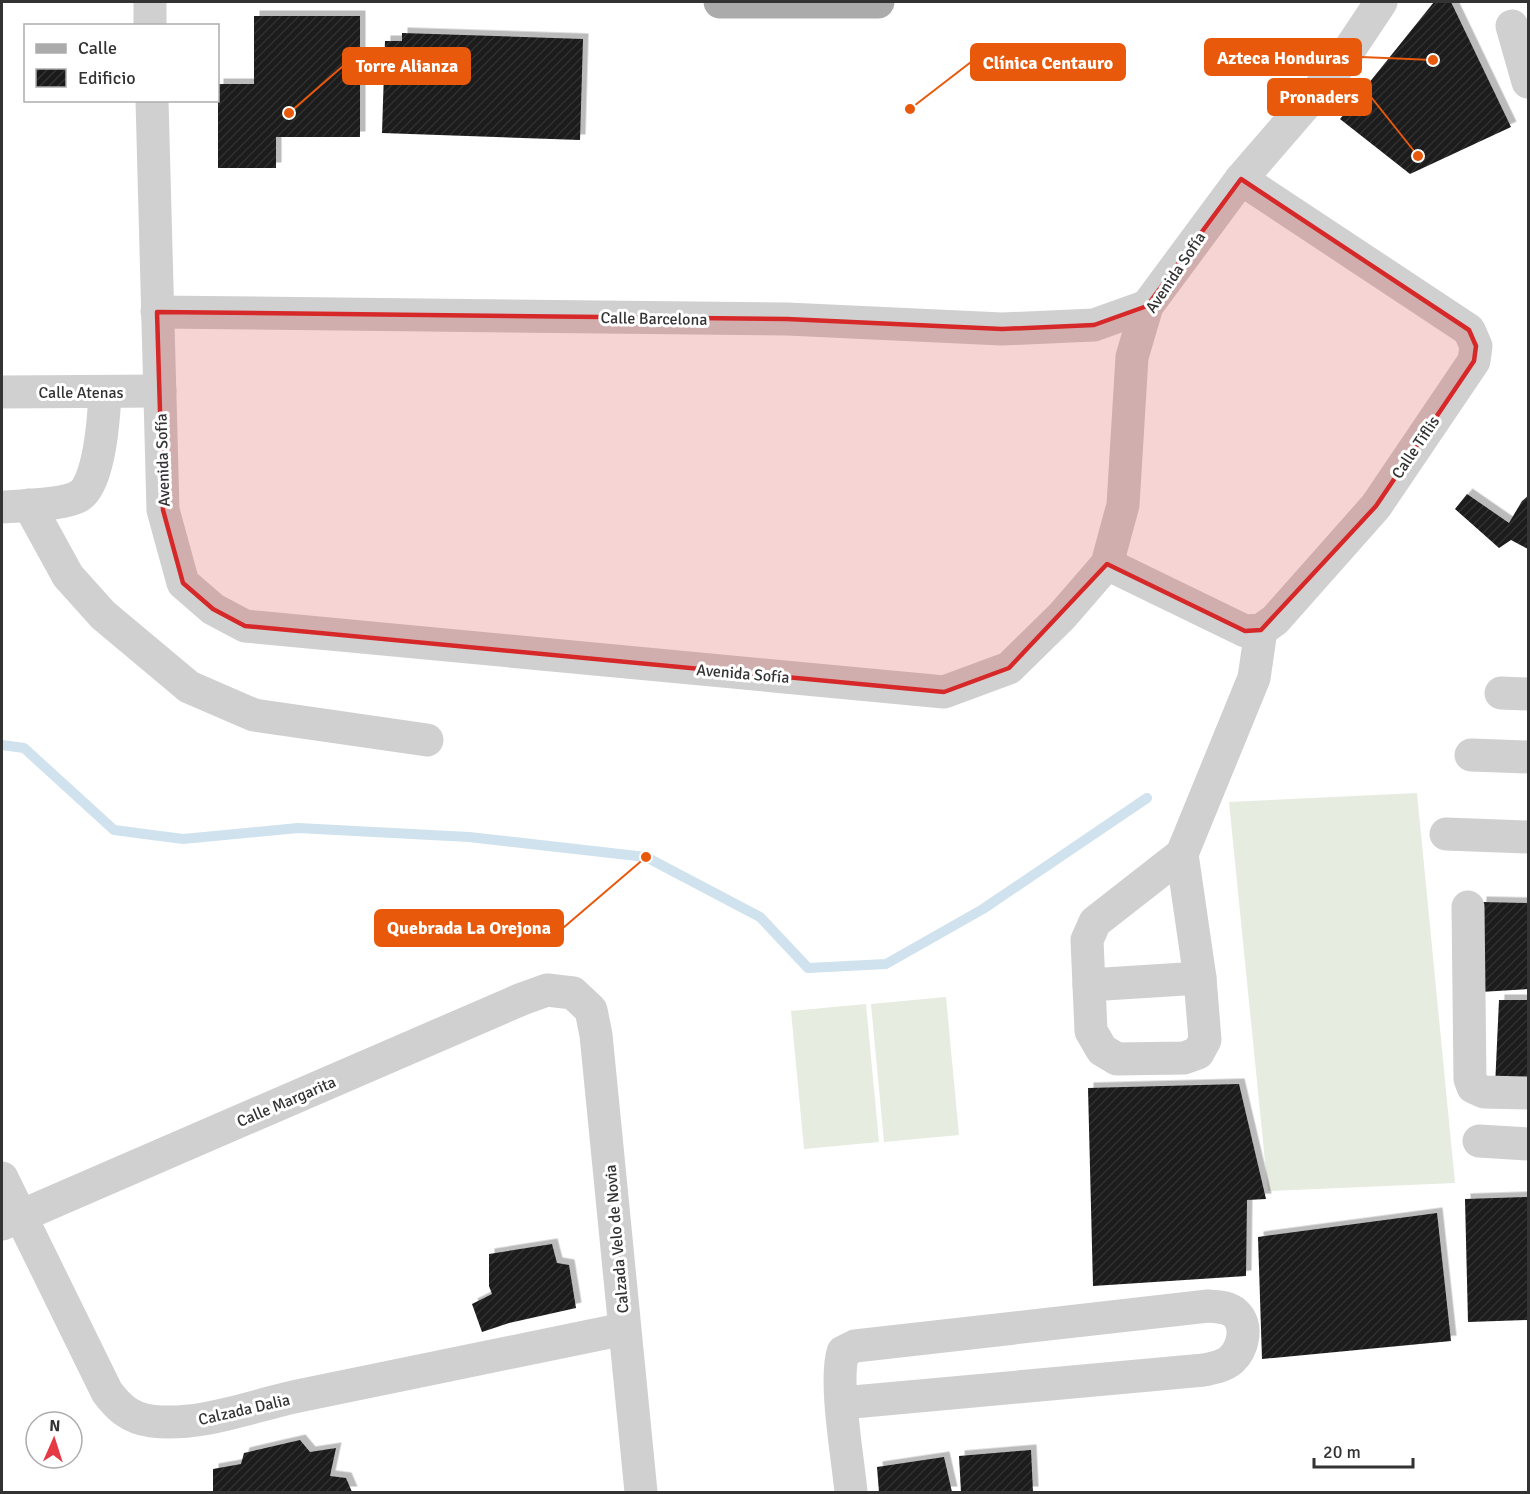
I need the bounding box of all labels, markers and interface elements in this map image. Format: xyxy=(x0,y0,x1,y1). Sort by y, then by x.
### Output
legend xyxy=(24,24,219,102)
text: Calle xyxy=(78,37,117,59)
callout: Azteca Honduras xyxy=(1205,39,1361,75)
callout: Clínica Centauro xyxy=(971,44,1125,80)
text: Azteca Honduras xyxy=(1217,47,1349,69)
callout: Torre Alianza xyxy=(343,48,470,84)
text: Clínica Centauro xyxy=(983,52,1113,74)
text: Torre Alianza xyxy=(356,55,458,77)
text: Edificio xyxy=(78,67,136,89)
callout: Pronaders xyxy=(1268,79,1371,115)
text: Pronaders xyxy=(1279,86,1359,108)
street label: Avenida Sofía xyxy=(1141,228,1210,317)
street label: Calle Barcelona xyxy=(600,308,708,330)
street label: Calle Atenas xyxy=(38,383,124,403)
street label: Calle Tiflis xyxy=(1388,412,1444,483)
street label: Avenida Sofía xyxy=(151,413,175,507)
street label: Avenida Sofía xyxy=(696,660,790,688)
callout: Quebrada La Orejona xyxy=(375,910,563,946)
text: Quebrada La Orejona xyxy=(387,917,551,939)
street label: Calle Margarita xyxy=(234,1072,339,1132)
street label: Calzada Velo de Novia xyxy=(601,1164,633,1314)
street label: Calzada Dalia xyxy=(196,1390,292,1430)
north arrow xyxy=(24,1410,84,1470)
text: N xyxy=(49,1416,61,1436)
scale bar xyxy=(1314,1431,1413,1469)
text: 20 m xyxy=(1323,1441,1361,1463)

